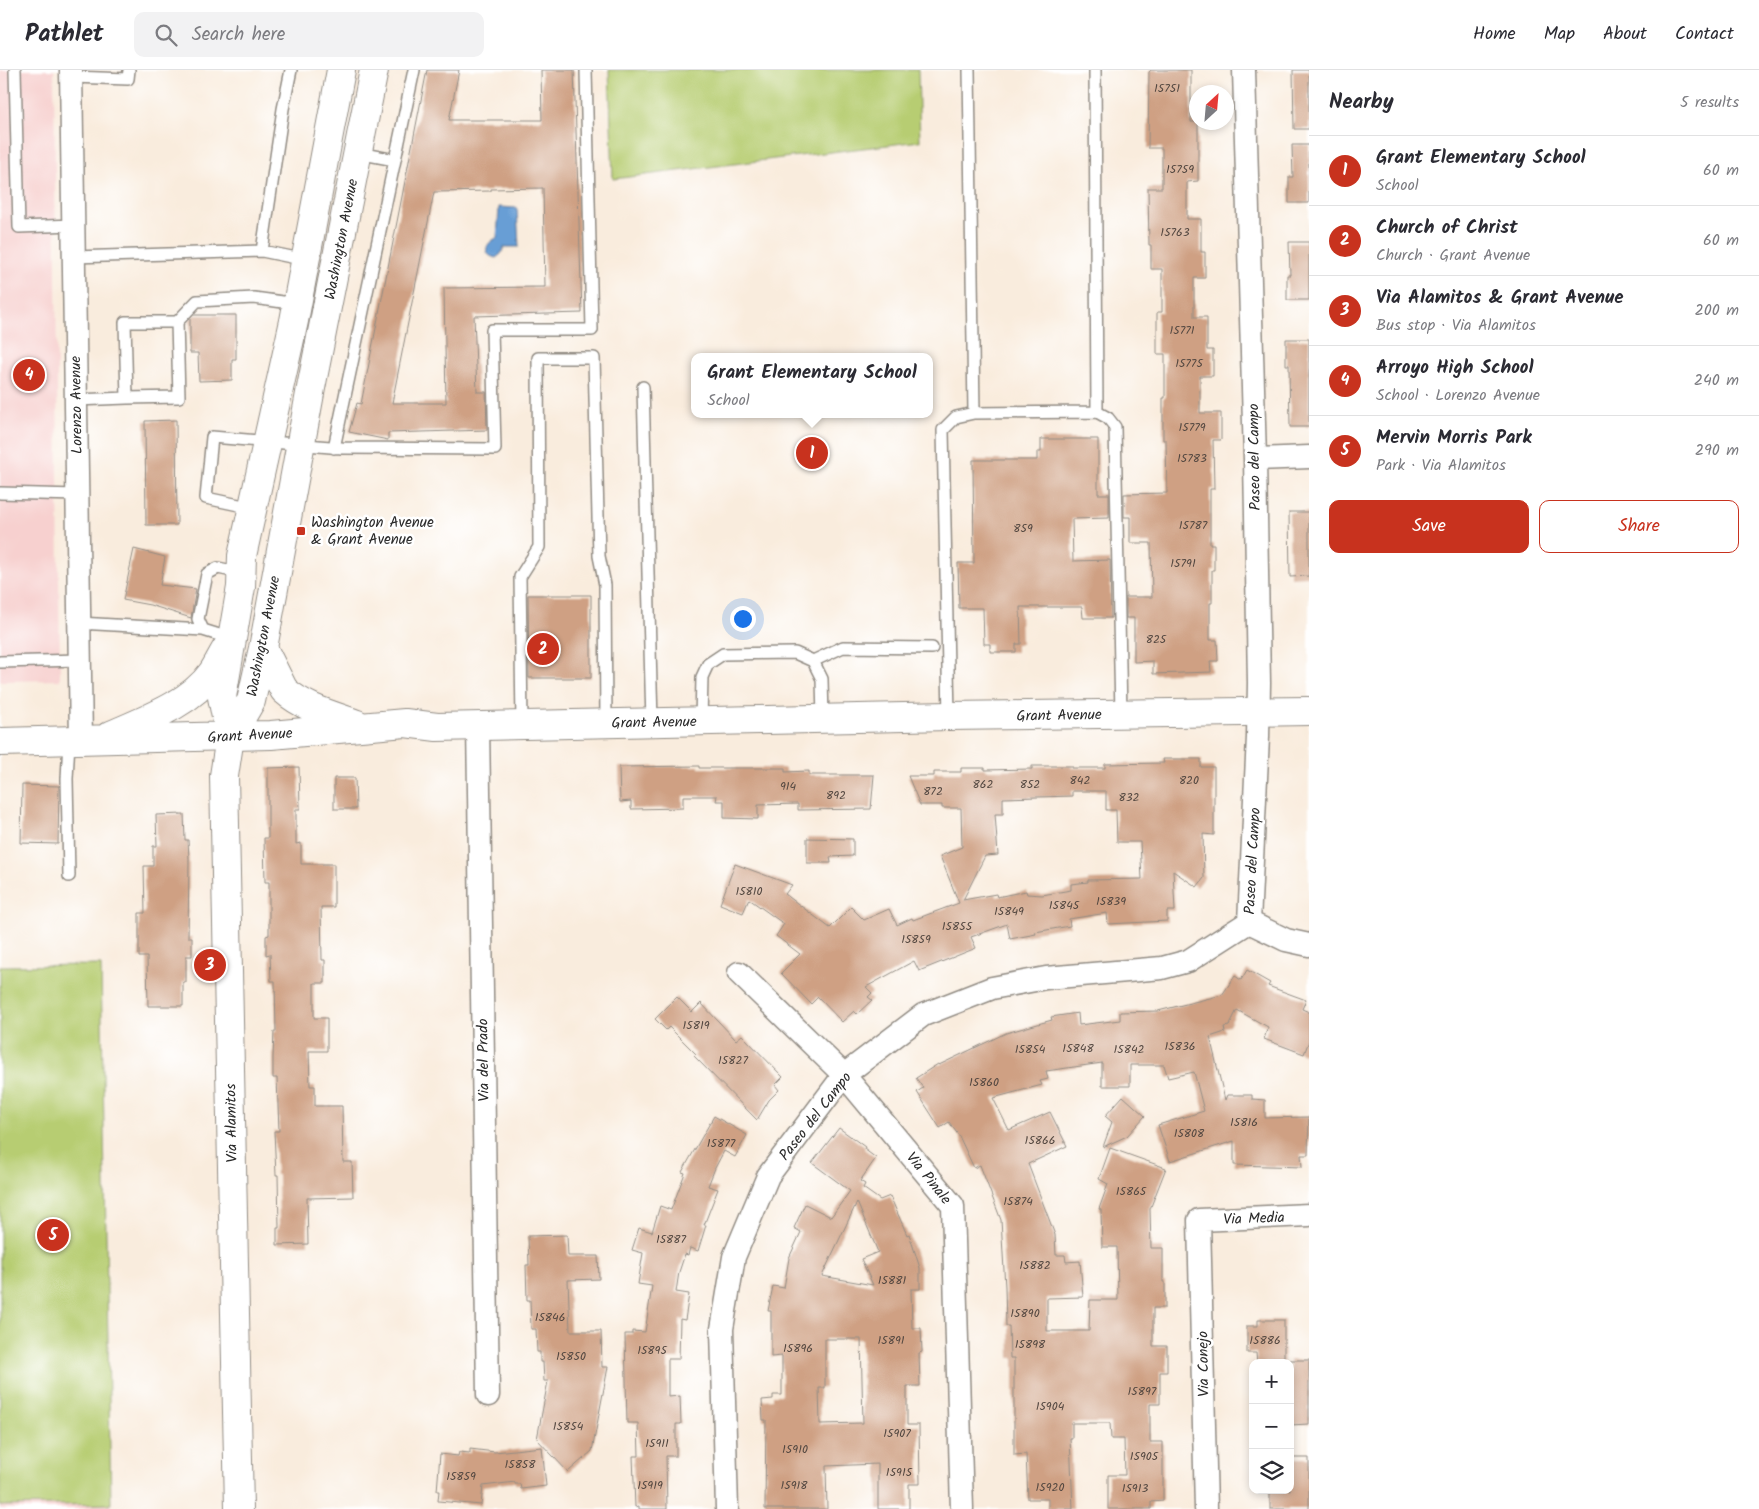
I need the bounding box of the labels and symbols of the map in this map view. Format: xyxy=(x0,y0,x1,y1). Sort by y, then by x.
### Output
house number: 15751 xyxy=(1154,79,1180,98)
north arrow xyxy=(1189,85,1234,130)
house number: 15759 xyxy=(1166,160,1194,179)
street label: Washington Avenue xyxy=(319,176,366,302)
house number: 15763 xyxy=(1160,223,1190,242)
house number: 15771 xyxy=(1169,321,1195,340)
house number: 15775 xyxy=(1175,354,1204,373)
street label: Lorenzo Avenue xyxy=(64,355,90,454)
pin: 4 xyxy=(13,356,45,394)
street label: Paseo del Campo xyxy=(1242,403,1268,511)
house number: 15779 xyxy=(1178,418,1206,437)
pin: 1 xyxy=(796,434,828,472)
house number: 15783 xyxy=(1177,449,1207,468)
place label: Washington Avenue & Grant Avenue xyxy=(311,511,434,552)
house number: 15787 xyxy=(1179,516,1208,535)
house number: 859 xyxy=(1013,519,1033,538)
marker: Washington Avenue & Grant Avenue xyxy=(295,525,307,537)
house number: 15791 xyxy=(1170,554,1196,573)
street label: Washington Avenue xyxy=(241,573,288,699)
your location xyxy=(730,606,756,632)
pin: 2 xyxy=(527,630,559,668)
house number: 825 xyxy=(1146,630,1168,649)
street label: Grant Avenue xyxy=(1016,703,1102,729)
street label: Grant Avenue xyxy=(611,710,697,736)
street label: Grant Avenue xyxy=(207,722,293,750)
house number: 842 xyxy=(1070,771,1090,790)
house number: 820 xyxy=(1179,771,1199,790)
house number: 862 xyxy=(973,775,993,794)
house number: 852 xyxy=(1020,775,1040,794)
house number: 914 xyxy=(780,777,796,796)
house number: 872 xyxy=(923,782,943,801)
house number: 892 xyxy=(826,786,846,805)
house number: 832 xyxy=(1118,788,1140,807)
street label: Paseo del Campo xyxy=(1238,807,1268,915)
house number: 15810 xyxy=(735,882,763,901)
house number: 15839 xyxy=(1096,892,1126,911)
house number: 15845 xyxy=(1049,896,1081,915)
house number: 15849 xyxy=(994,902,1024,921)
house number: 15855 xyxy=(942,917,974,936)
house number: 15859 xyxy=(901,930,931,949)
pin: 3 xyxy=(194,946,226,984)
house number: 15819 xyxy=(682,1016,710,1035)
street label: Via del Prado xyxy=(471,1018,497,1102)
house number: 15836 xyxy=(1165,1037,1195,1056)
house number: 15848 xyxy=(1062,1039,1094,1058)
house number: 15854 xyxy=(1015,1040,1046,1059)
house number: 15842 xyxy=(1113,1040,1145,1059)
house number: 15827 xyxy=(718,1051,748,1070)
street label: Paseo del Campo xyxy=(773,1067,858,1166)
house number: 15860 xyxy=(969,1073,999,1092)
street label: Via Alamitos xyxy=(219,1083,245,1163)
house number: 15816 xyxy=(1230,1113,1258,1132)
house number: 15808 xyxy=(1174,1124,1205,1143)
house number: 15866 xyxy=(1025,1131,1055,1150)
house number: 15877 xyxy=(707,1134,736,1153)
street label: Via Pinale xyxy=(899,1147,957,1210)
house number: 15865 xyxy=(1116,1182,1148,1201)
house number: 15874 xyxy=(1003,1192,1033,1211)
street label: Via Media xyxy=(1223,1206,1285,1232)
pin: 5 xyxy=(37,1216,69,1254)
house number: 15887 xyxy=(656,1230,687,1249)
house number: 15882 xyxy=(1019,1256,1051,1275)
house number: 15881 xyxy=(878,1271,906,1290)
house number: 15890 xyxy=(1010,1304,1040,1323)
house number: 15846 xyxy=(535,1308,565,1327)
house number: 15891 xyxy=(877,1331,905,1350)
street label: Via Conejo xyxy=(1191,1331,1217,1397)
house number: 15886 xyxy=(1249,1331,1281,1350)
house number: 15898 xyxy=(1015,1335,1046,1354)
house number: 15896 xyxy=(783,1339,813,1358)
house number: 15895 xyxy=(637,1341,668,1360)
house number: 15850 xyxy=(556,1347,586,1366)
house number: 15897 xyxy=(1128,1382,1157,1401)
house number: 15904 xyxy=(1036,1397,1065,1416)
house number: 15854 xyxy=(553,1417,584,1436)
house number: 15907 xyxy=(883,1424,911,1443)
house number: 15911 xyxy=(645,1434,669,1453)
house number: 15910 xyxy=(782,1440,808,1459)
house number: 15905 xyxy=(1130,1447,1160,1466)
house number: 15858 xyxy=(504,1455,536,1474)
house number: 15915 xyxy=(886,1463,914,1482)
house number: 15859 xyxy=(446,1467,476,1486)
house number: 15919 xyxy=(637,1476,663,1495)
house number: 15918 xyxy=(780,1476,808,1495)
house number: 15920 xyxy=(1035,1478,1065,1497)
house number: 15913 xyxy=(1122,1479,1148,1498)

